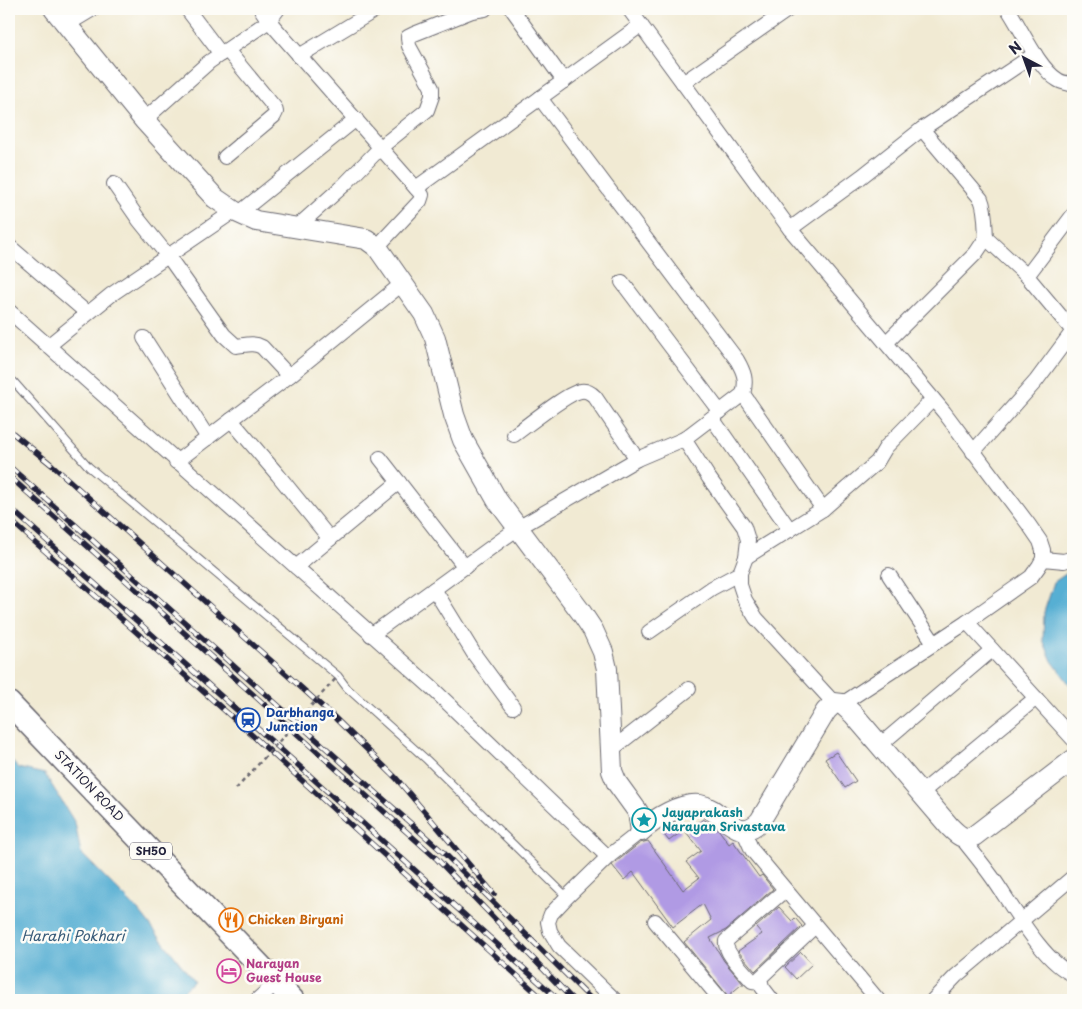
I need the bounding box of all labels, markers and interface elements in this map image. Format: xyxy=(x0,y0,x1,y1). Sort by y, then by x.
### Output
north arrow xyxy=(1000,32,1050,82)
text: N xyxy=(1004,36,1026,59)
place label: Darbhanga Junction xyxy=(266,703,335,735)
station icon: Darbhanga Junction xyxy=(235,707,261,733)
street label: STATION ROAD xyxy=(51,745,129,825)
place label: Jayaprakash Narayan Srivastava xyxy=(662,803,786,835)
place icon: Jayaprakash Narayan Srivastava xyxy=(631,807,657,833)
road number: SH50 xyxy=(130,842,172,859)
restaurant icon: Chicken Biryani xyxy=(218,907,244,933)
place label: Chicken Biryani xyxy=(248,910,344,928)
water label: Harahi Pokhari xyxy=(21,925,126,946)
place label: Narayan Guest House xyxy=(246,954,322,986)
hotel icon: Narayan Guest House xyxy=(216,958,242,984)

